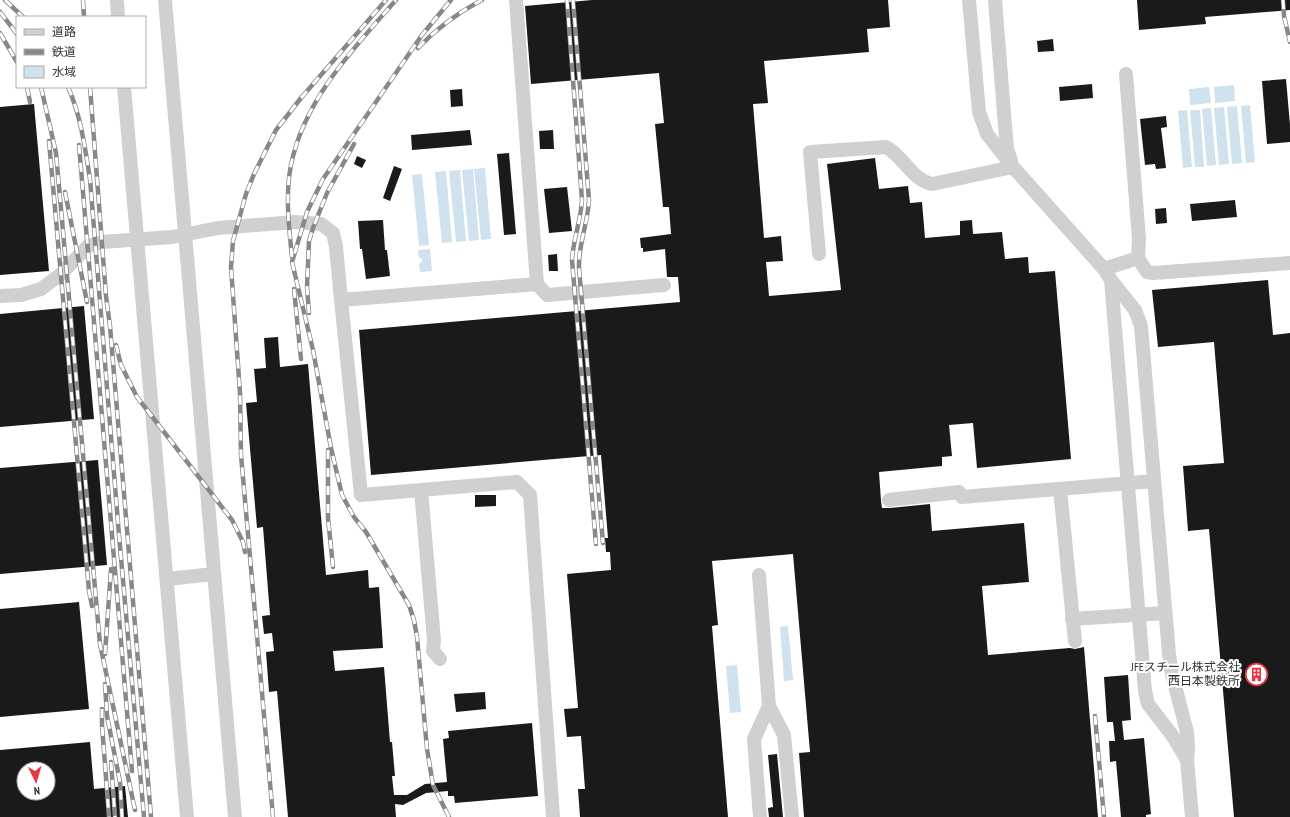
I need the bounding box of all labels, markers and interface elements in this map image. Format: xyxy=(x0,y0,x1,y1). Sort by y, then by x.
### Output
legend xyxy=(16,16,146,88)
text: 道路 xyxy=(52,24,76,39)
text: 鉄道 xyxy=(52,44,76,59)
text: 水域 xyxy=(52,64,76,79)
place label: JFEスチール株式会社 西日本製鉄所 xyxy=(1130,659,1240,688)
building icon: JFEスチール株式会社 西日本製鉄所 xyxy=(1243,661,1269,687)
north arrow xyxy=(16,761,56,801)
text: N xyxy=(33,784,40,798)

